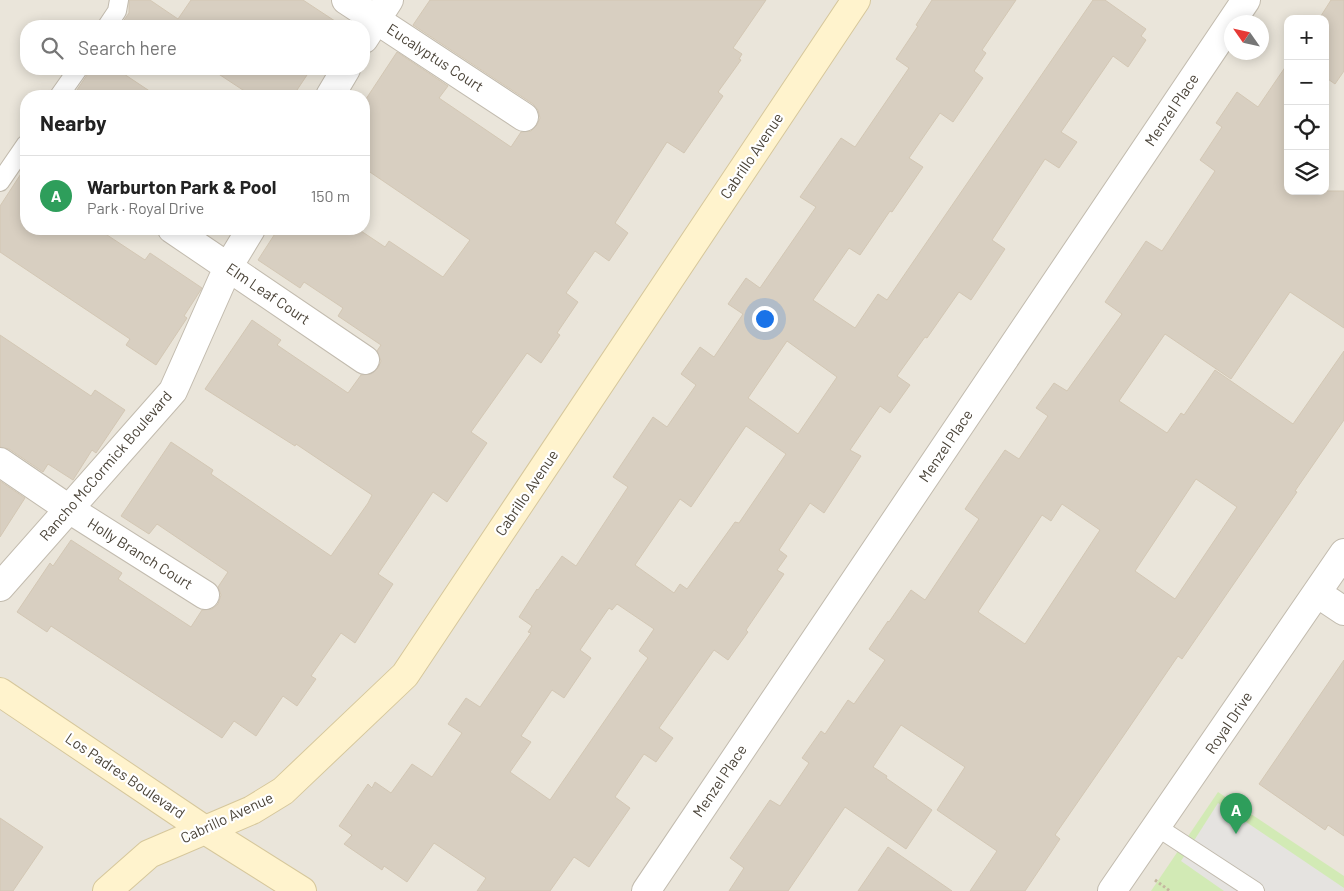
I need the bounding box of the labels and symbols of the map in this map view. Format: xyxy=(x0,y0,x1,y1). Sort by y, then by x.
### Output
north arrow xyxy=(1224,15,1269,60)
street label: Eucalyptus Court xyxy=(384,19,487,95)
street label: Menzel Place xyxy=(1140,70,1202,149)
street label: Cabrillo Avenue xyxy=(716,109,787,202)
street label: Elm Leaf Court xyxy=(223,259,314,328)
your location xyxy=(752,306,778,332)
street label: Rancho McCormick Boulevard xyxy=(35,387,175,544)
street label: Menzel Place xyxy=(914,406,976,485)
street label: Cabrillo Avenue xyxy=(491,446,562,539)
street label: Holly Branch Court xyxy=(85,514,196,593)
street label: Royal Drive xyxy=(1201,688,1256,757)
street label: Los Padres Boulevard xyxy=(62,729,189,822)
street label: Menzel Place xyxy=(688,741,750,820)
street label: Cabrillo Avenue xyxy=(178,788,276,846)
pin: A xyxy=(1220,793,1252,834)

